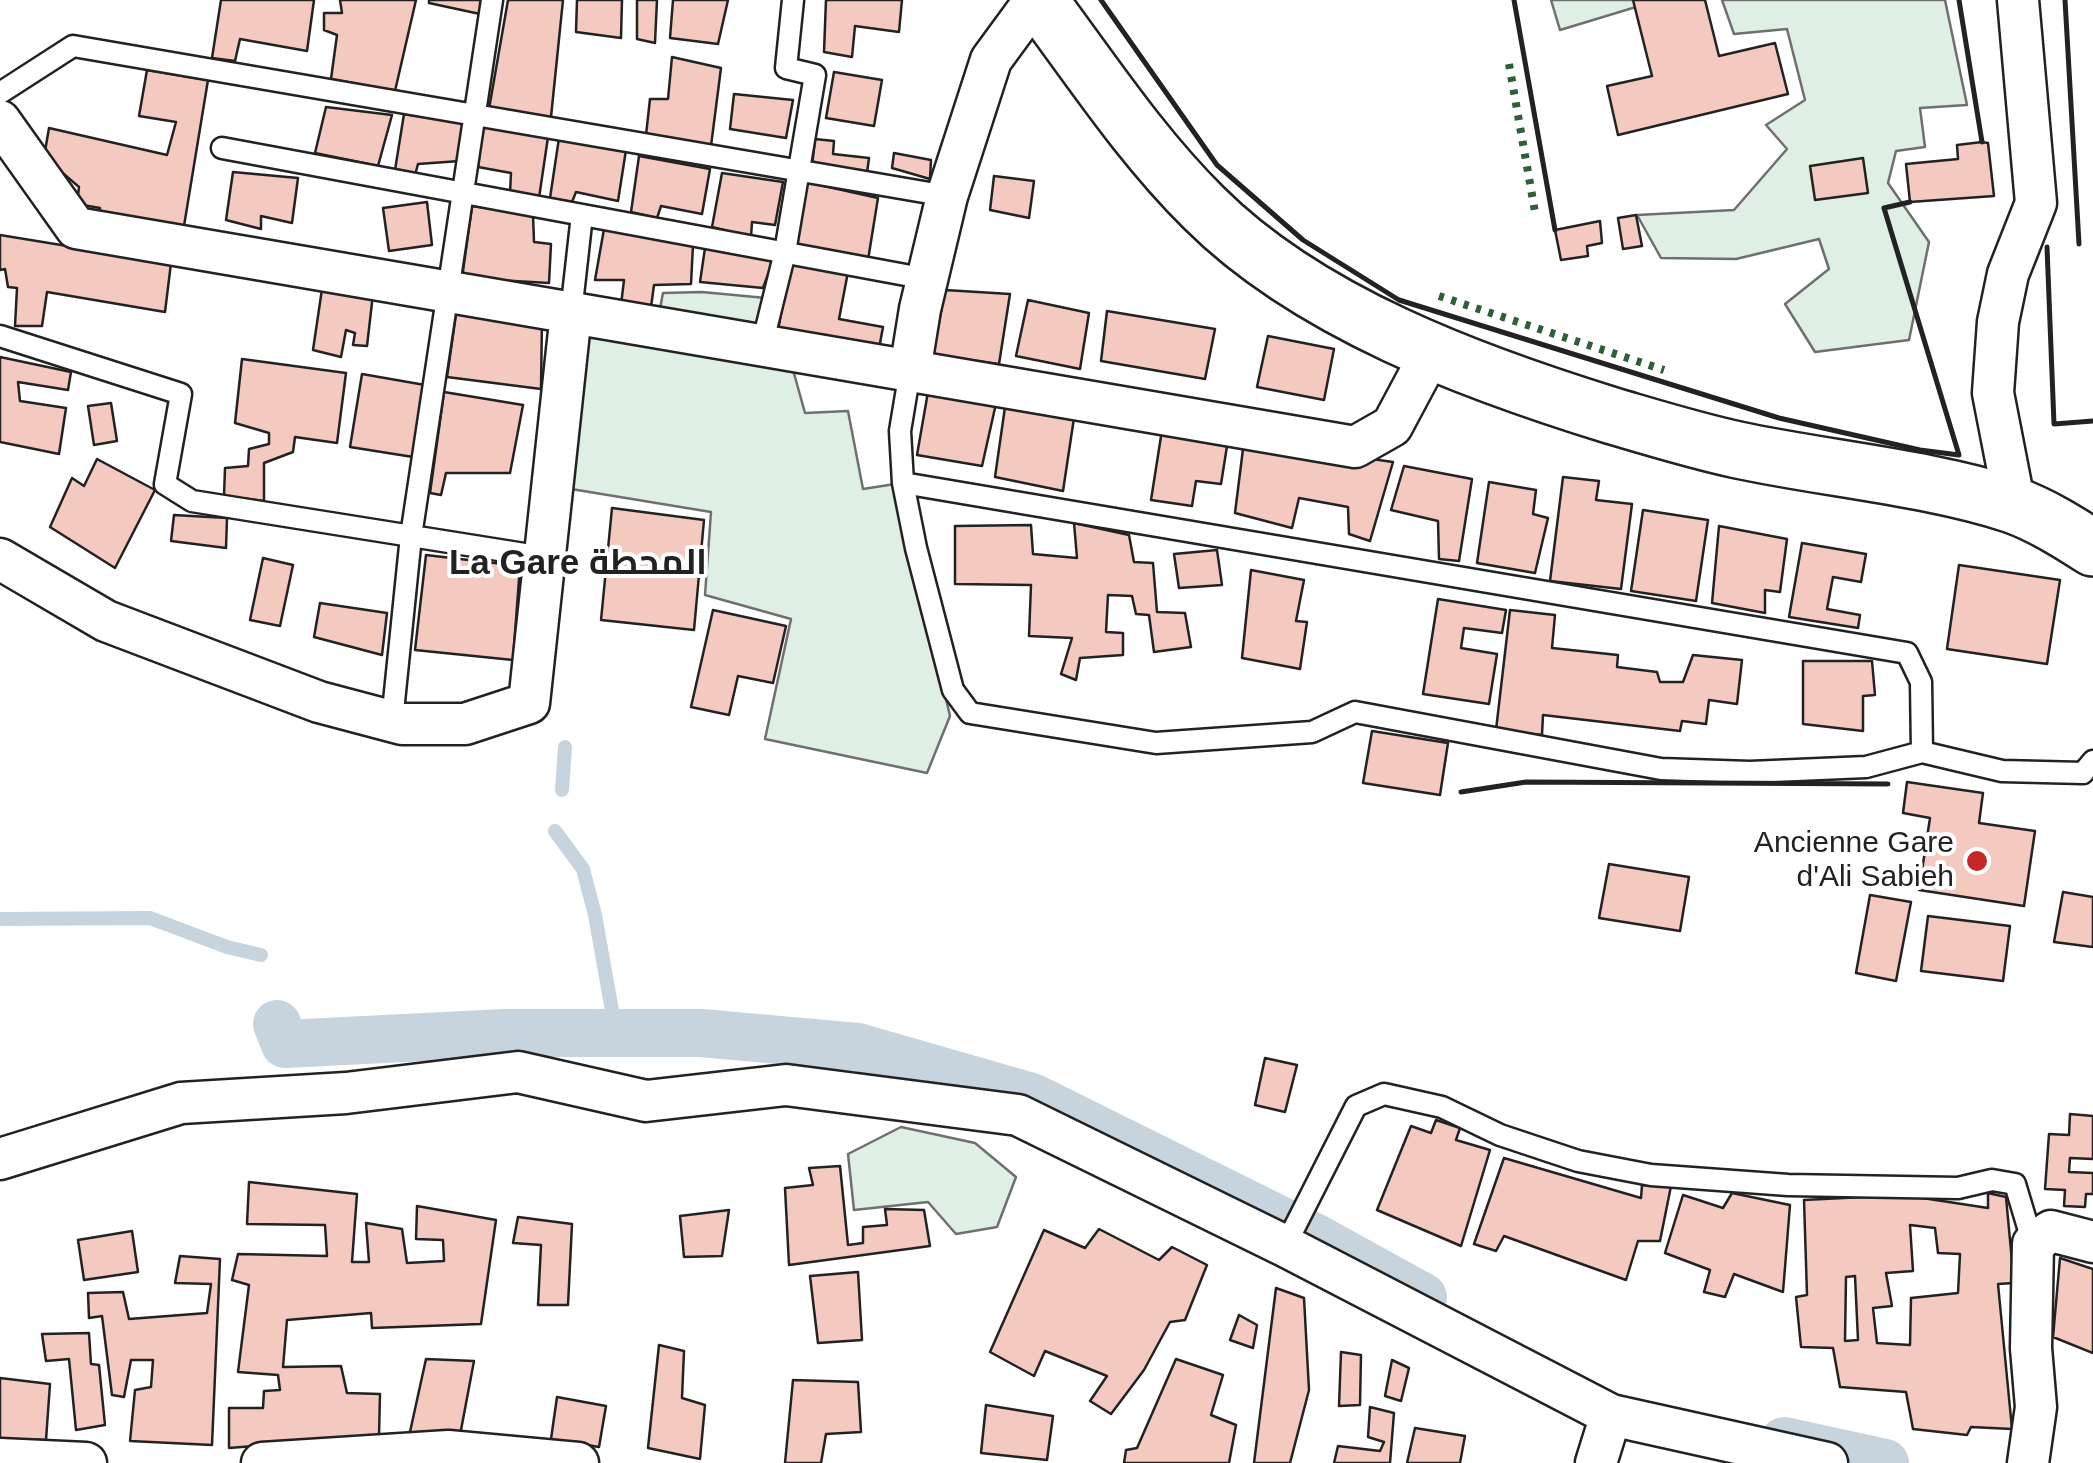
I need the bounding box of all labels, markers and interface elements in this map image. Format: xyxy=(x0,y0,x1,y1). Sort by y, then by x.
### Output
district label: La Gare المحطة xyxy=(449,543,707,585)
place label: Ancienne Gare d'Ali Sabieh xyxy=(1754,826,1954,896)
marker: Ancienne Gare d'Ali Sabieh xyxy=(1964,848,1990,874)

